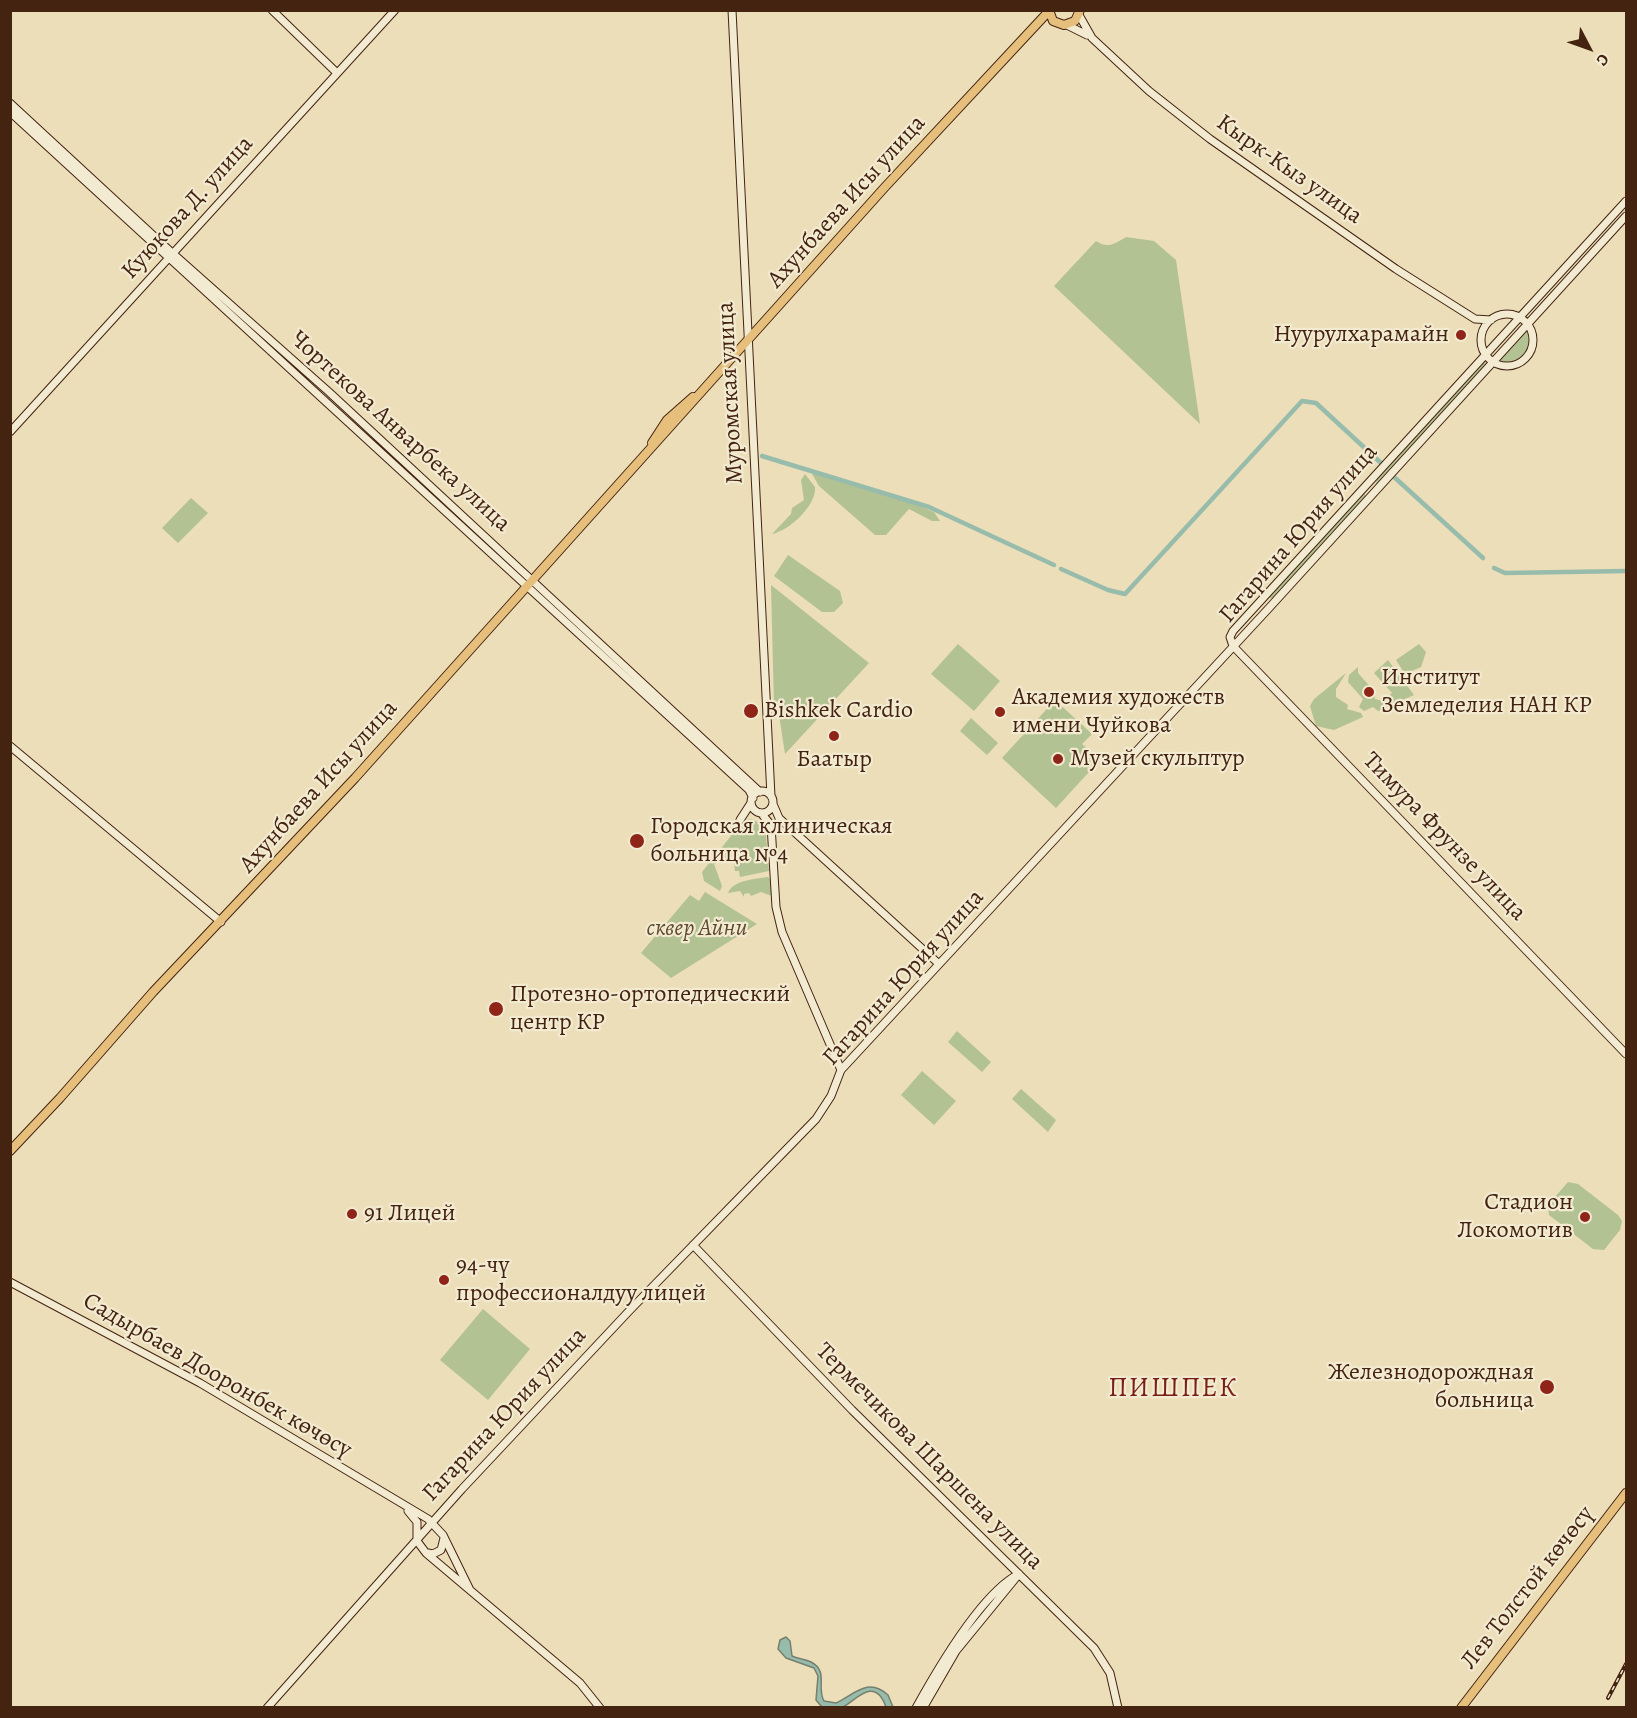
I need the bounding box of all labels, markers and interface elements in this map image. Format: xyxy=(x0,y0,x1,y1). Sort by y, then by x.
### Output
north arrow xyxy=(1559,18,1619,78)
text: С xyxy=(1591,49,1614,71)
street label: Кырк-Кыз улица xyxy=(1210,109,1368,231)
street label: Ахунбаева Исы улица xyxy=(762,110,932,294)
street label: Куюкова Д. улица xyxy=(116,130,260,286)
street label: Муромская улица xyxy=(712,301,750,485)
place label: Нуурулхарамайн xyxy=(1274,321,1449,349)
street label: Чортекова Анварбека улица xyxy=(284,325,516,539)
marker: Нуурулхарамайн xyxy=(1454,328,1468,342)
street label: Гагарина Юрия улица xyxy=(1214,439,1384,629)
place label: Институт Земледелия НАН КР xyxy=(1381,664,1592,720)
place label: Академия художеств имени Чуйкова xyxy=(1012,684,1225,740)
marker: Институт Земледелия НАН КР xyxy=(1362,685,1376,699)
street label: Ахунбаева Исы улица xyxy=(234,695,404,879)
place label: Bishkek Cardio xyxy=(764,697,913,725)
marker: Bishkek Cardio xyxy=(742,702,760,720)
marker: Академия художеств имени Чуйкова xyxy=(993,705,1007,719)
marker: Баатыр xyxy=(827,729,841,743)
place label: Музей скульптур xyxy=(1070,745,1245,773)
place label: Баатыр xyxy=(796,746,872,774)
street label: Тимура Фрунзе улица xyxy=(1356,747,1532,927)
marker: Музей скульптур xyxy=(1051,752,1065,766)
place label: Городская клиническая больница №4 xyxy=(650,813,893,869)
marker: Городская клиническая больница №4 xyxy=(628,832,646,850)
street label: Гагарина Юрия улица xyxy=(817,884,991,1072)
park label: сквер Айни xyxy=(646,915,748,943)
place label: Протезно-ортопедический центр КР xyxy=(510,981,790,1037)
marker: Протезно-ортопедический центр КР xyxy=(487,1000,505,1018)
place label: Стадион Локомотив xyxy=(1457,1189,1573,1245)
place label: 91 Лицей xyxy=(364,1200,456,1228)
marker: 91 Лицей xyxy=(345,1207,359,1221)
marker: Стадион Локомотив xyxy=(1578,1210,1592,1224)
place label: 94-чү профессионалдуу лицей xyxy=(456,1252,706,1308)
marker: 94-чү профессионалдуу лицей xyxy=(437,1273,451,1287)
street label: Садырбаев Дооронбек көчөсү xyxy=(77,1287,357,1465)
street label: Гагарина Юрия улица xyxy=(417,1322,593,1508)
street label: Термечикова Шаршена улица xyxy=(809,1337,1049,1577)
place label: Железнодорождная больница xyxy=(1328,1359,1534,1415)
district label: ПИШПЕК xyxy=(1108,1373,1238,1405)
marker: Железнодорождная больница xyxy=(1538,1378,1556,1396)
street label: Лев Толстой көчөсү xyxy=(1455,1501,1601,1675)

